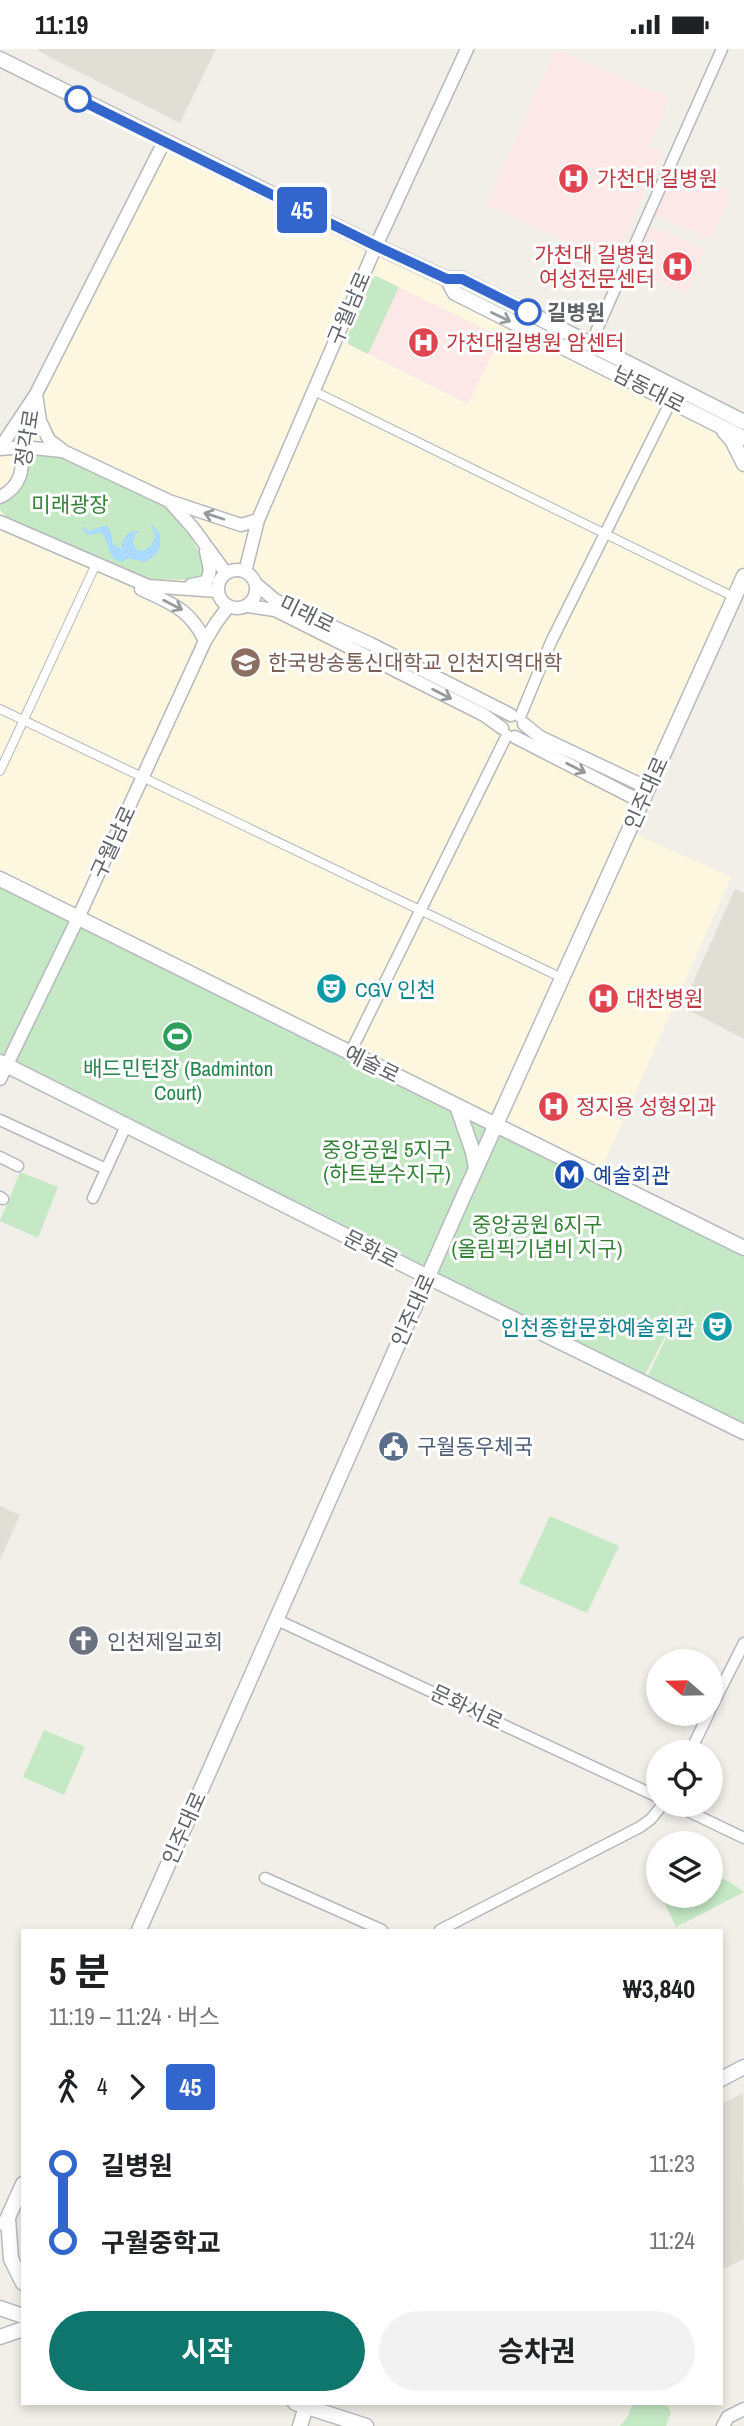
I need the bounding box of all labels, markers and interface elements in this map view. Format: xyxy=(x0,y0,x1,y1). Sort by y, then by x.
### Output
text: 11:19 xyxy=(35,7,88,42)
unlabelled marker xyxy=(65,86,91,112)
hospital icon: 가천대 길병원 xyxy=(557,161,591,195)
place label: 가천대 길병원 xyxy=(597,164,718,193)
line badge: 45 xyxy=(270,187,334,233)
text: 45 xyxy=(291,194,313,226)
place label: 가천대 길병원 여성전문센터 xyxy=(534,240,655,293)
hospital icon: 가천대 길병원 여성전문센터 xyxy=(661,249,695,283)
street label: 구월남로 xyxy=(321,267,377,349)
place label: 길병원 xyxy=(547,298,605,327)
marker: 길병원 xyxy=(515,299,541,325)
one-way arrow xyxy=(490,310,511,324)
hospital icon: 가천대길병원 암센터 xyxy=(406,325,440,359)
place label: 가천대길병원 암센터 xyxy=(446,328,625,357)
street label: 남동대로 xyxy=(608,359,690,419)
street label: 정각로 xyxy=(8,407,46,469)
park label: 미래광장 xyxy=(31,490,109,519)
one-way arrow xyxy=(203,509,225,522)
street label: 미래로 xyxy=(275,588,339,640)
one-way arrow xyxy=(163,598,183,612)
school or university icon: 한국방송통신대학교 인천지역대학 xyxy=(228,645,262,679)
place label: 한국방송통신대학교 인천지역대학 xyxy=(268,648,563,677)
one-way arrow xyxy=(431,688,452,702)
street label: 인주대로 xyxy=(617,752,675,834)
one-way arrow xyxy=(565,761,586,775)
street label: 구월남로 xyxy=(84,801,142,883)
theatre icon: CGV 인천 xyxy=(315,972,349,1006)
place label: CGV 인천 xyxy=(355,975,436,1004)
hospital icon: 대찬병원 xyxy=(586,981,620,1015)
place label: 대찬병원 xyxy=(626,984,703,1013)
sports icon: 배드민턴장 (Badminton Court) xyxy=(161,1019,195,1053)
street label: 예술로 xyxy=(340,1038,404,1090)
place label: 배드민턴장 (Badminton Court) xyxy=(83,1054,273,1107)
hospital icon: 정지용 성형외과 xyxy=(536,1089,570,1123)
place label: 정지용 성형외과 xyxy=(576,1092,716,1121)
park label: 중앙공원 5지구 (하트분수지구) xyxy=(322,1135,452,1188)
metro station icon: 예술회관 xyxy=(553,1158,587,1192)
place label: 예술회관 xyxy=(593,1161,670,1190)
park label: 중앙공원 6지구 (올림픽기념비 지구) xyxy=(452,1210,622,1263)
street label: 문화로 xyxy=(339,1223,403,1275)
street label: 인주대로 xyxy=(384,1269,442,1351)
theatre icon: 인천종합문화예술회관 xyxy=(700,1310,734,1344)
place label: 인천종합문화예술회관 xyxy=(501,1313,694,1342)
public building icon: 구월동우체국 xyxy=(377,1429,411,1463)
place label: 구월동우체국 xyxy=(417,1432,533,1461)
church icon: 인천제일교회 xyxy=(67,1624,101,1658)
place label: 인천제일교회 xyxy=(107,1627,223,1656)
north arrow xyxy=(646,1649,723,1725)
map controls xyxy=(646,1649,723,1908)
street label: 문화서로 xyxy=(426,1678,508,1736)
button: locate xyxy=(646,1740,723,1817)
street label: 인주대로 xyxy=(155,1787,213,1869)
button: layers xyxy=(646,1831,723,1908)
text: 5 분 xyxy=(49,1946,110,1997)
text: ₩3,840 xyxy=(623,1971,695,2006)
text: 11:19 – 11:24 · 버스 xyxy=(49,2001,220,2032)
icon: walk xyxy=(49,2068,87,2106)
icon: forward xyxy=(118,2068,156,2106)
text: 4 xyxy=(97,2071,108,2102)
text: 45 xyxy=(180,2071,201,2103)
text: 길병원 xyxy=(101,2148,173,2183)
text: 11:23 xyxy=(649,2148,695,2179)
text: 구월중학교 xyxy=(101,2225,221,2260)
text: 11:24 xyxy=(649,2225,695,2256)
button: 시작 xyxy=(49,2311,365,2391)
button: 승차권 xyxy=(379,2311,695,2391)

